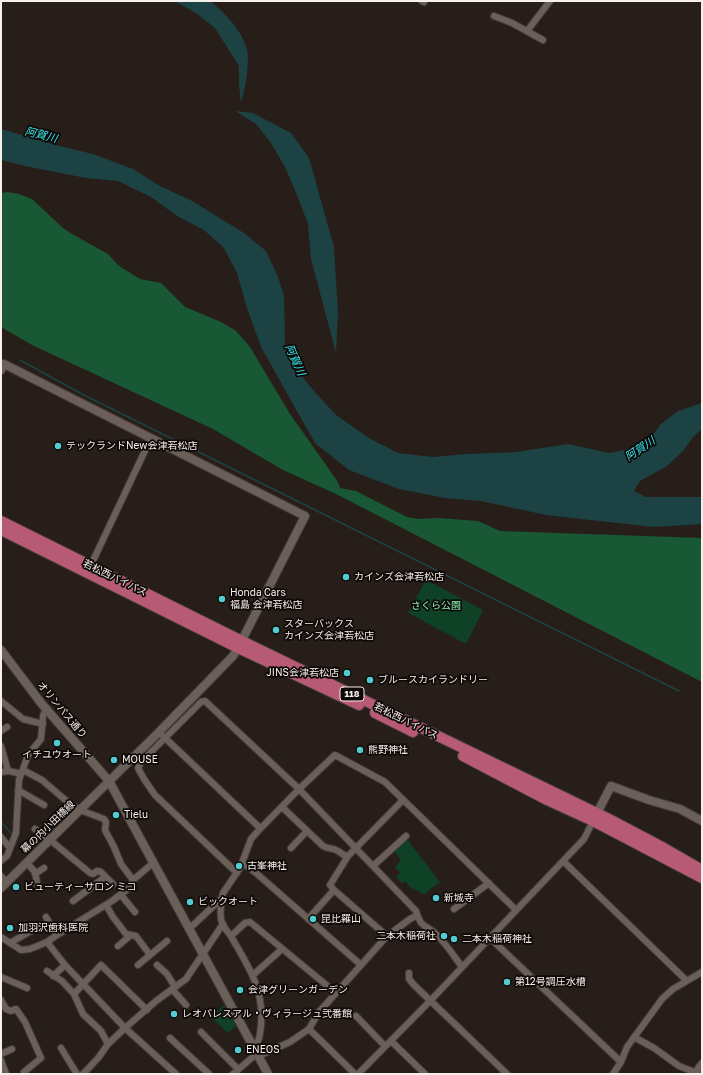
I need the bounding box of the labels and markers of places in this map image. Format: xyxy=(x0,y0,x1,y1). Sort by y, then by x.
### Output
place label: テックランドNew会津若松店 xyxy=(66,440,197,452)
marker: テックランドNew会津若松店 xyxy=(53,441,63,451)
place label: カインズ会津若松店 xyxy=(354,571,444,583)
marker: カインズ会津若松店 xyxy=(341,572,351,582)
place label: Honda Cars 福島 会津若松店 xyxy=(230,587,302,610)
marker: Honda Cars 福島 会津若松店 xyxy=(217,594,227,604)
place label: スターバックス カインズ会津若松店 xyxy=(284,618,374,642)
marker: スターバックス カインズ会津若松店 xyxy=(271,625,281,635)
place label: JINS会津若松店 xyxy=(266,667,339,679)
marker: JINS会津若松店 xyxy=(342,668,352,678)
place label: ブルースカイランドリー xyxy=(378,674,488,686)
marker: ブルースカイランドリー xyxy=(365,675,375,685)
marker: イチユウオート xyxy=(52,738,62,748)
place label: 熊野神社 xyxy=(368,744,408,756)
marker: 熊野神社 xyxy=(355,745,365,755)
place label: イチユウオート xyxy=(22,749,92,761)
place label: MOUSE xyxy=(122,754,158,766)
marker: MOUSE xyxy=(109,755,119,765)
place label: Tielu xyxy=(124,809,148,821)
marker: Tielu xyxy=(111,810,121,820)
place label: 古峯神社 xyxy=(247,860,287,872)
marker: 古峯神社 xyxy=(234,861,244,871)
place label: ビューティーサロン ミコ xyxy=(24,881,136,893)
marker: ビューティーサロン ミコ xyxy=(11,882,21,892)
place label: 新城寺 xyxy=(444,892,474,904)
marker: 新城寺 xyxy=(431,893,441,903)
place label: ビックオート xyxy=(198,896,258,908)
marker: ビックオート xyxy=(185,897,195,907)
place label: 昆比羅山 xyxy=(321,913,361,925)
marker: 昆比羅山 xyxy=(308,914,318,924)
place label: 加羽沢歯科医院 xyxy=(18,922,88,934)
marker: 加羽沢歯科医院 xyxy=(5,923,15,933)
place label: 二本木稲荷社 xyxy=(376,930,436,942)
marker: 二本木稲荷社 xyxy=(439,931,449,941)
place label: 二本木稲荷神社 xyxy=(462,933,532,945)
marker: 二本木稲荷神社 xyxy=(449,934,459,944)
place label: 第12号調圧水槽 xyxy=(515,976,586,988)
marker: 第12号調圧水槽 xyxy=(502,977,512,987)
place label: 会津グリーンガーデン xyxy=(248,984,348,996)
marker: 会津グリーンガーデン xyxy=(235,985,245,995)
place label: レオパレスアル・ヴィラージュ弐番館 xyxy=(182,1008,352,1020)
marker: レオパレスアル・ヴィラージュ弐番館 xyxy=(169,1009,179,1019)
place label: ENEOS xyxy=(246,1044,280,1056)
marker: ENEOS xyxy=(233,1045,243,1055)

